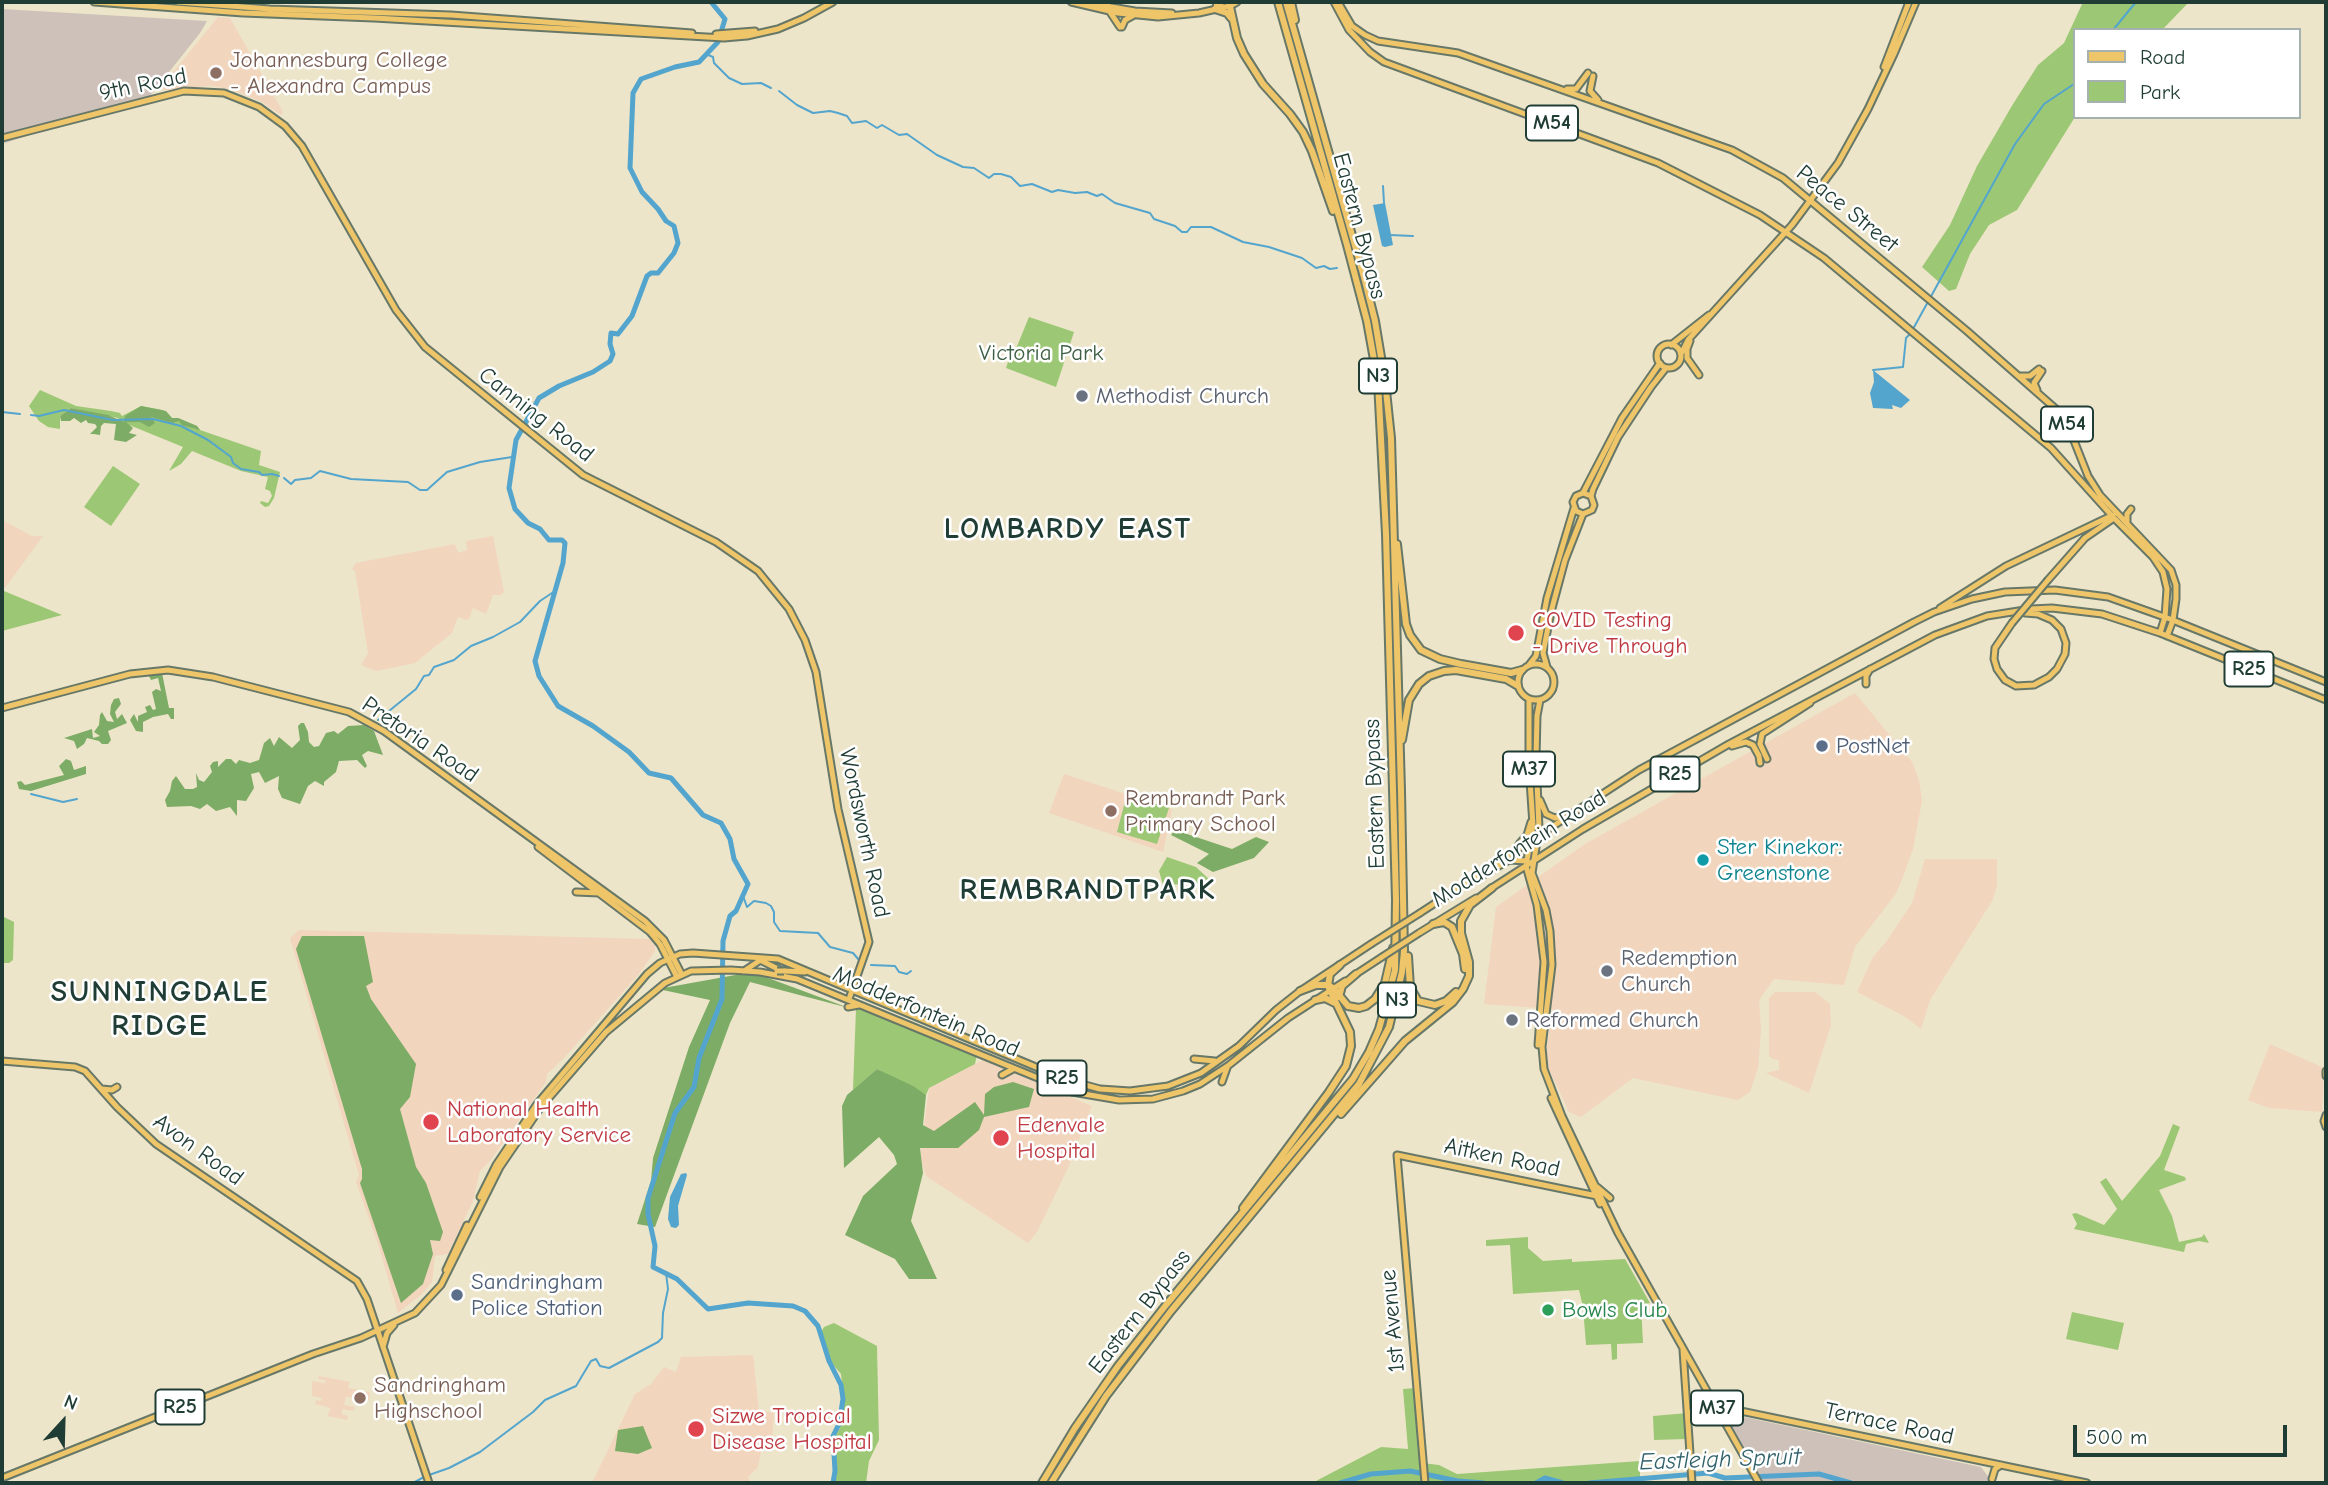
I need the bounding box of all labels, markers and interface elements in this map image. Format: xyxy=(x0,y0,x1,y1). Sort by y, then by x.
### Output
legend xyxy=(2072,28,2300,119)
text: Road xyxy=(2140,45,2185,69)
place label: Johannesburg College - Alexandra Campus xyxy=(230,46,447,100)
street label: 9th Road xyxy=(97,62,189,108)
marker: Johannesburg College - Alexandra Campus xyxy=(208,65,224,81)
text: Park xyxy=(2140,80,2180,104)
road number: M54 xyxy=(1526,106,1578,140)
street label: Eastern Bypass xyxy=(1326,150,1392,302)
street label: Peace Street xyxy=(1790,160,1904,258)
park label: Victoria Park xyxy=(979,339,1103,367)
road number: N3 xyxy=(1359,358,1397,394)
street label: Canning Road xyxy=(473,361,599,469)
place label: Methodist Church xyxy=(1096,382,1269,410)
marker: Methodist Church xyxy=(1074,388,1090,404)
road number: M54 xyxy=(2041,406,2093,442)
district label: LOMBARDY EAST xyxy=(945,512,1191,548)
place label: COVID Testing - Drive Through xyxy=(1532,606,1688,660)
marker: COVID Testing - Drive Through xyxy=(1506,623,1526,643)
road number: R25 xyxy=(2224,652,2274,686)
street label: Pretoria Road xyxy=(356,691,484,789)
street label: Eastern Bypass xyxy=(1359,719,1391,869)
place label: PostNet xyxy=(1836,732,1909,760)
marker: PostNet xyxy=(1814,738,1830,754)
street label: Wordsworth Road xyxy=(833,746,895,920)
road number: M37 xyxy=(1503,752,1555,786)
road number: R25 xyxy=(1650,756,1700,792)
place label: Rembrandt Park Primary School xyxy=(1125,784,1285,838)
street label: Modderfontein Road xyxy=(1427,784,1611,914)
marker: Rembrandt Park Primary School xyxy=(1103,803,1119,819)
place label: Ster Kinekor: Greenstone xyxy=(1717,833,1842,887)
marker: Ster Kinekor: Greenstone xyxy=(1695,852,1711,868)
district label: REMBRANDTPARK xyxy=(961,873,1215,909)
place label: Redemption Church xyxy=(1621,944,1737,998)
street label: Modderfontein Road xyxy=(829,960,1023,1064)
marker: Redemption Church xyxy=(1599,963,1615,979)
district label: SUNNINGDALE RIDGE xyxy=(52,975,268,1046)
road number: N3 xyxy=(1378,982,1416,1018)
place label: Reformed Church xyxy=(1526,1006,1699,1034)
marker: Reformed Church xyxy=(1504,1012,1520,1028)
road number: R25 xyxy=(1038,1060,1086,1096)
place label: National Health Laboratory Service xyxy=(447,1095,631,1149)
street label: Avon Road xyxy=(148,1108,248,1192)
place label: Edenvale Hospital xyxy=(1017,1111,1105,1165)
marker: National Health Laboratory Service xyxy=(421,1112,441,1132)
marker: Edenvale Hospital xyxy=(991,1128,1011,1148)
street label: Aitken Road xyxy=(1442,1132,1562,1184)
street label: Eastern Bypass xyxy=(1083,1244,1197,1380)
place label: Sandringham Police Station xyxy=(471,1268,603,1322)
street label: 1st Avenue xyxy=(1375,1269,1411,1373)
marker: Sandringham Police Station xyxy=(449,1287,465,1303)
place label: Bowls Club xyxy=(1562,1296,1668,1324)
marker: Bowls Club xyxy=(1540,1302,1556,1318)
place label: Sandringham Highschool xyxy=(374,1371,506,1425)
north arrow xyxy=(28,1387,98,1457)
text: N xyxy=(61,1390,81,1415)
road number: R25 xyxy=(156,1390,204,1424)
marker: Sandringham Highschool xyxy=(352,1390,368,1406)
road number: M37 xyxy=(1691,1390,1743,1426)
street label: Terrace Road xyxy=(1822,1397,1956,1451)
place label: Sizwe Tropical Disease Hospital xyxy=(712,1402,872,1456)
scale bar xyxy=(2076,1412,2290,1456)
marker: Sizwe Tropical Disease Hospital xyxy=(686,1419,706,1439)
text: 500 m xyxy=(2086,1425,2147,1449)
water label: Eastleigh Spruit xyxy=(1639,1443,1801,1477)

